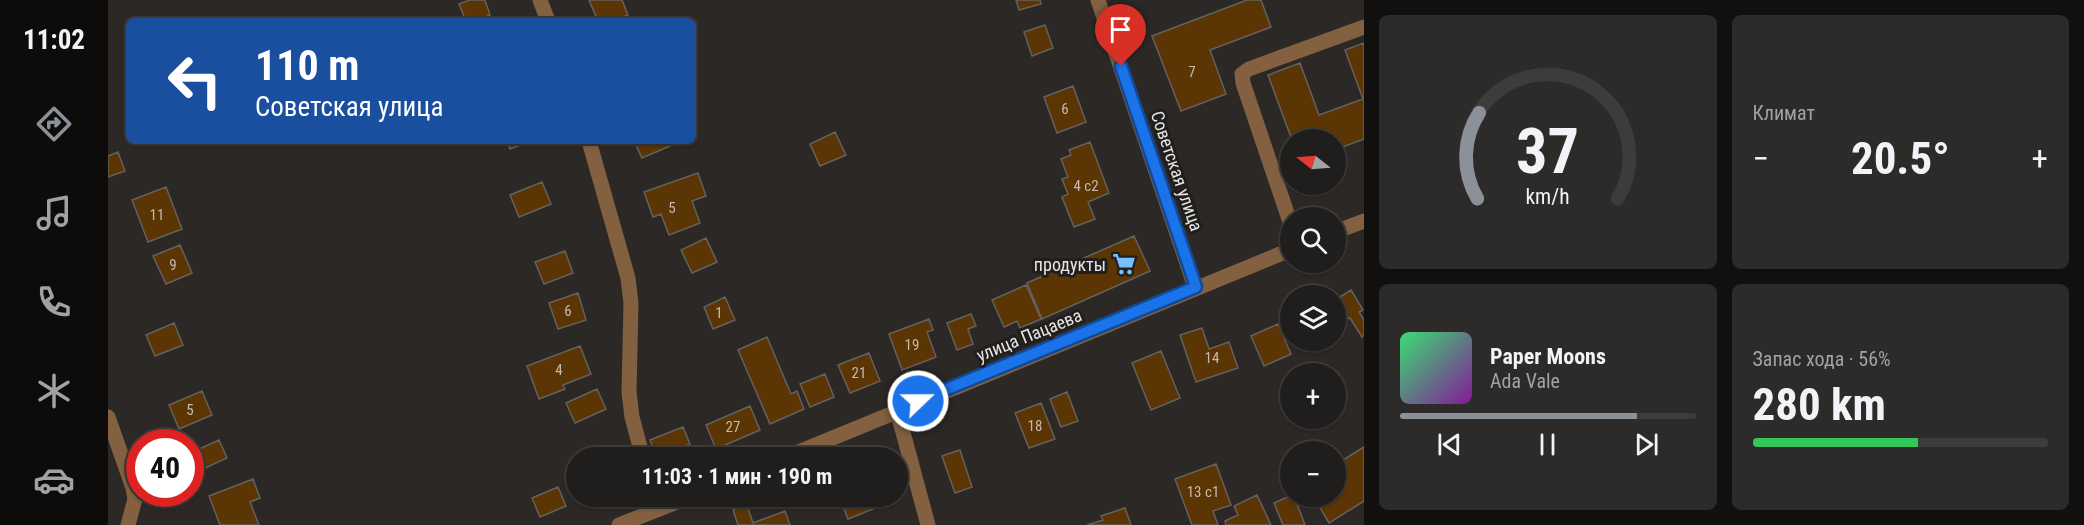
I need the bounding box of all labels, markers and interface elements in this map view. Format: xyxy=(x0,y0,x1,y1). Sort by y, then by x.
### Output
pin xyxy=(1095,4,1146,66)
icon: arrive xyxy=(1104,13,1137,46)
text: 11:02 xyxy=(23,24,85,56)
text: 110 m xyxy=(255,41,360,90)
icon: left xyxy=(156,42,234,120)
house number: 7 xyxy=(1188,63,1196,81)
text: Советская улица xyxy=(255,91,443,123)
house number: 6 xyxy=(1061,100,1069,118)
text: Климат xyxy=(1753,101,1815,125)
icon: directions xyxy=(33,103,75,145)
street label: Советская улица xyxy=(1147,108,1207,234)
text: 37 xyxy=(1516,115,1579,188)
north arrow xyxy=(1280,129,1346,195)
map controls xyxy=(1280,129,1346,507)
text: 20.5° xyxy=(1851,132,1950,185)
text: − xyxy=(1753,139,1769,178)
text: + xyxy=(2032,139,2048,178)
house number: 4 с2 xyxy=(1073,177,1099,195)
text: km/h xyxy=(1526,184,1570,209)
icon: music xyxy=(33,192,75,234)
house number: 5 xyxy=(668,199,676,217)
house number: 11 xyxy=(150,206,164,224)
button: search xyxy=(1280,207,1346,273)
supermarket icon: продукты xyxy=(1111,251,1137,277)
place label: продукты xyxy=(1034,254,1106,275)
house number: 9 xyxy=(169,256,177,274)
icon: phone xyxy=(33,281,75,323)
button: layers xyxy=(1280,285,1346,351)
house number: 6 xyxy=(564,302,572,320)
house number: 1 xyxy=(715,304,723,322)
street label: улица Пацаева xyxy=(973,304,1085,366)
house number: 19 xyxy=(905,336,919,354)
text: Paper Moons xyxy=(1490,344,1606,369)
text: Запас хода · 56% xyxy=(1753,347,1891,371)
house number: 14 xyxy=(1205,349,1219,367)
house number: 4 xyxy=(555,361,563,379)
button: + xyxy=(1280,363,1346,429)
house number: 21 xyxy=(852,364,866,382)
position arrow xyxy=(886,369,950,433)
text: Ada Vale xyxy=(1490,369,1560,393)
icon: climate xyxy=(33,370,75,412)
text: 280 km xyxy=(1753,378,1886,431)
house number: 5 xyxy=(186,401,194,419)
house number: 18 xyxy=(1028,417,1042,435)
house number: 27 xyxy=(726,418,740,436)
icon: previous xyxy=(1433,428,1466,461)
icon: pause xyxy=(1531,428,1564,461)
icon: next xyxy=(1630,428,1663,461)
speed limit sign: 40 xyxy=(126,429,204,507)
button: − xyxy=(1280,441,1346,507)
icon: car xyxy=(33,459,75,501)
text: 11:03 · 1 мин · 190 m xyxy=(642,464,832,489)
house number: 13 с1 xyxy=(1187,483,1219,501)

